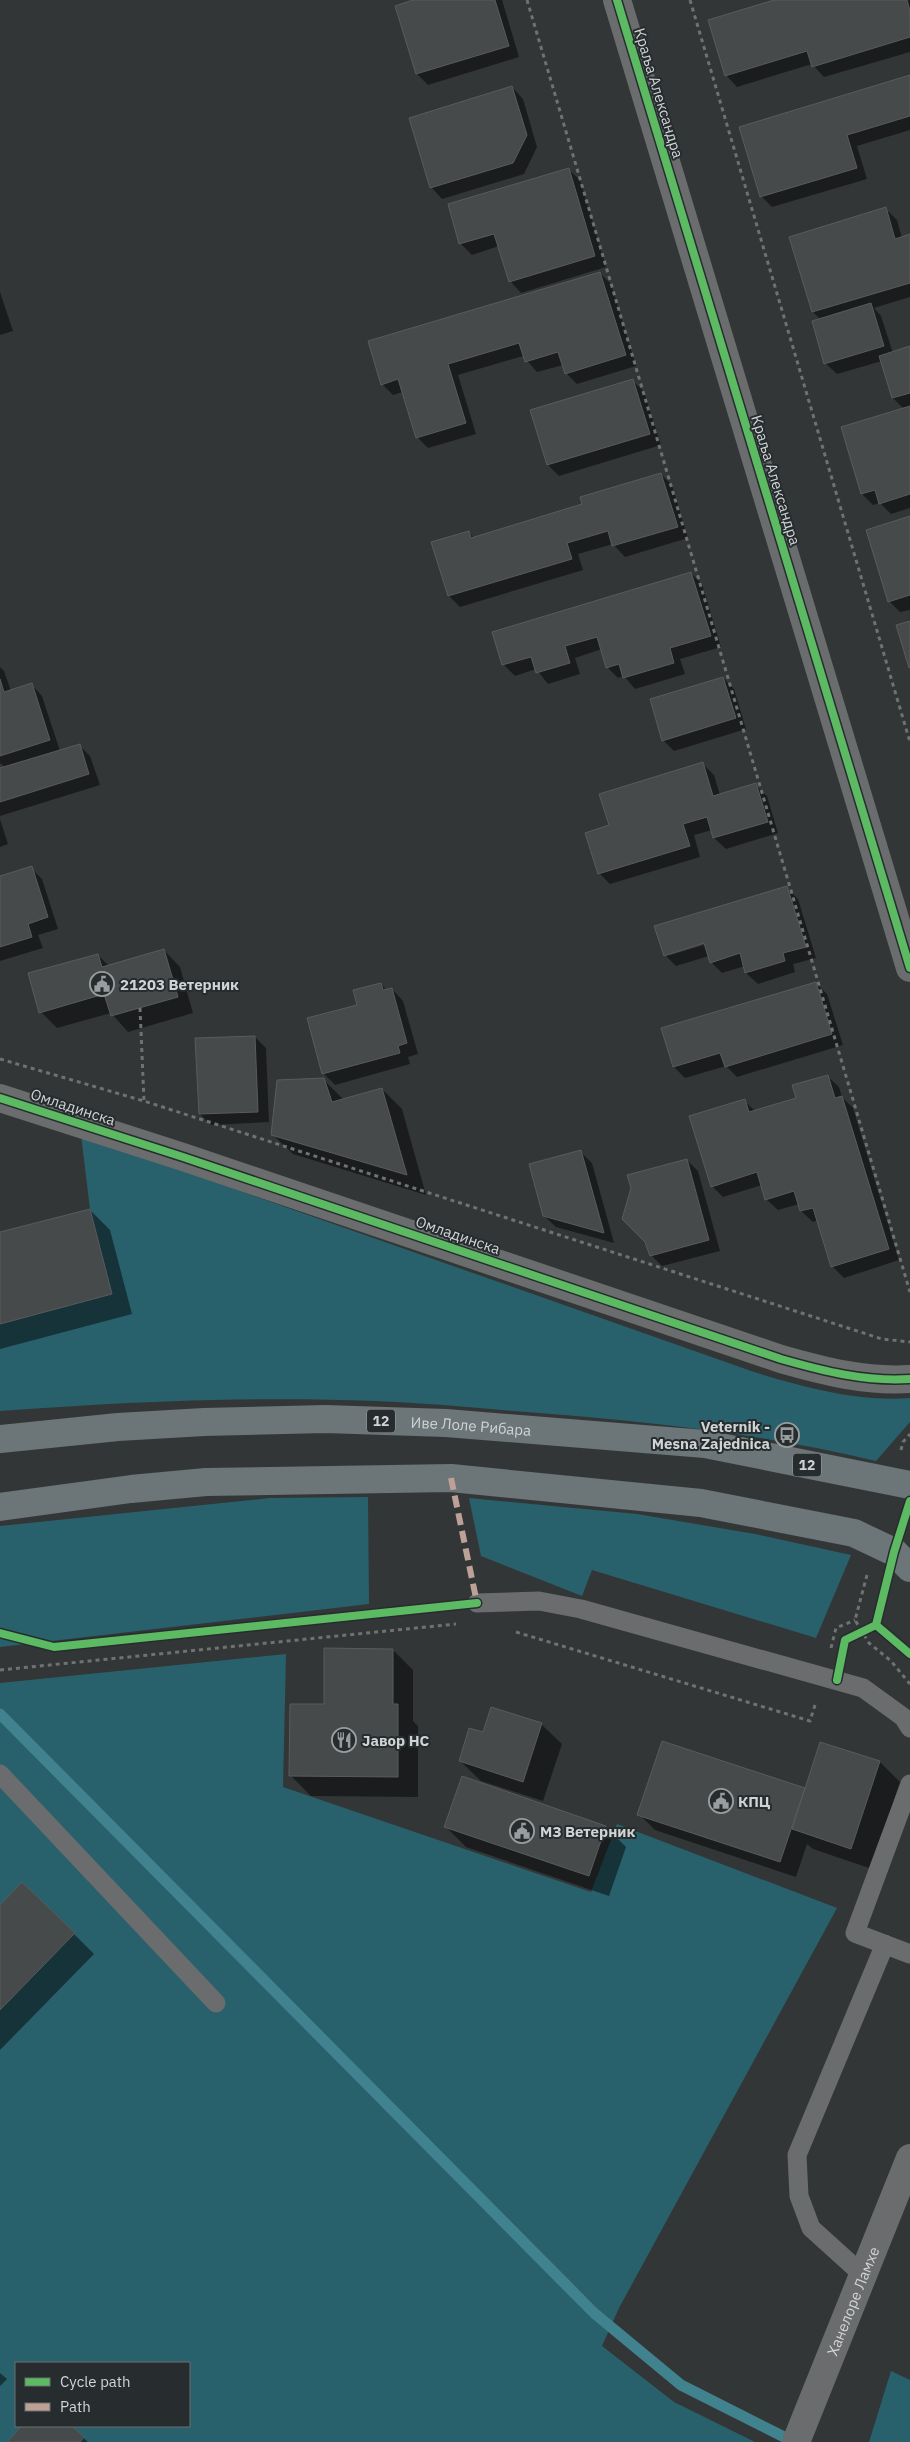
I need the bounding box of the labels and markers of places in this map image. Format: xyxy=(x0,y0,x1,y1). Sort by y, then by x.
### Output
public building icon: 21203 Ветерник xyxy=(89,971,115,997)
place label: 21203 Ветерник xyxy=(120,975,239,994)
place label: Veternik - Mesna Zajednica xyxy=(652,1417,770,1453)
bus stop icon: Veternik - Mesna Zajednica xyxy=(774,1422,800,1448)
restaurant icon: Јавор НС xyxy=(331,1727,357,1753)
place label: Јавор НС xyxy=(362,1731,430,1750)
public building icon: КПЦ xyxy=(708,1788,734,1814)
place label: КПЦ xyxy=(738,1792,771,1811)
public building icon: МЗ Ветерник xyxy=(509,1818,535,1844)
place label: МЗ Ветерник xyxy=(540,1822,635,1841)

